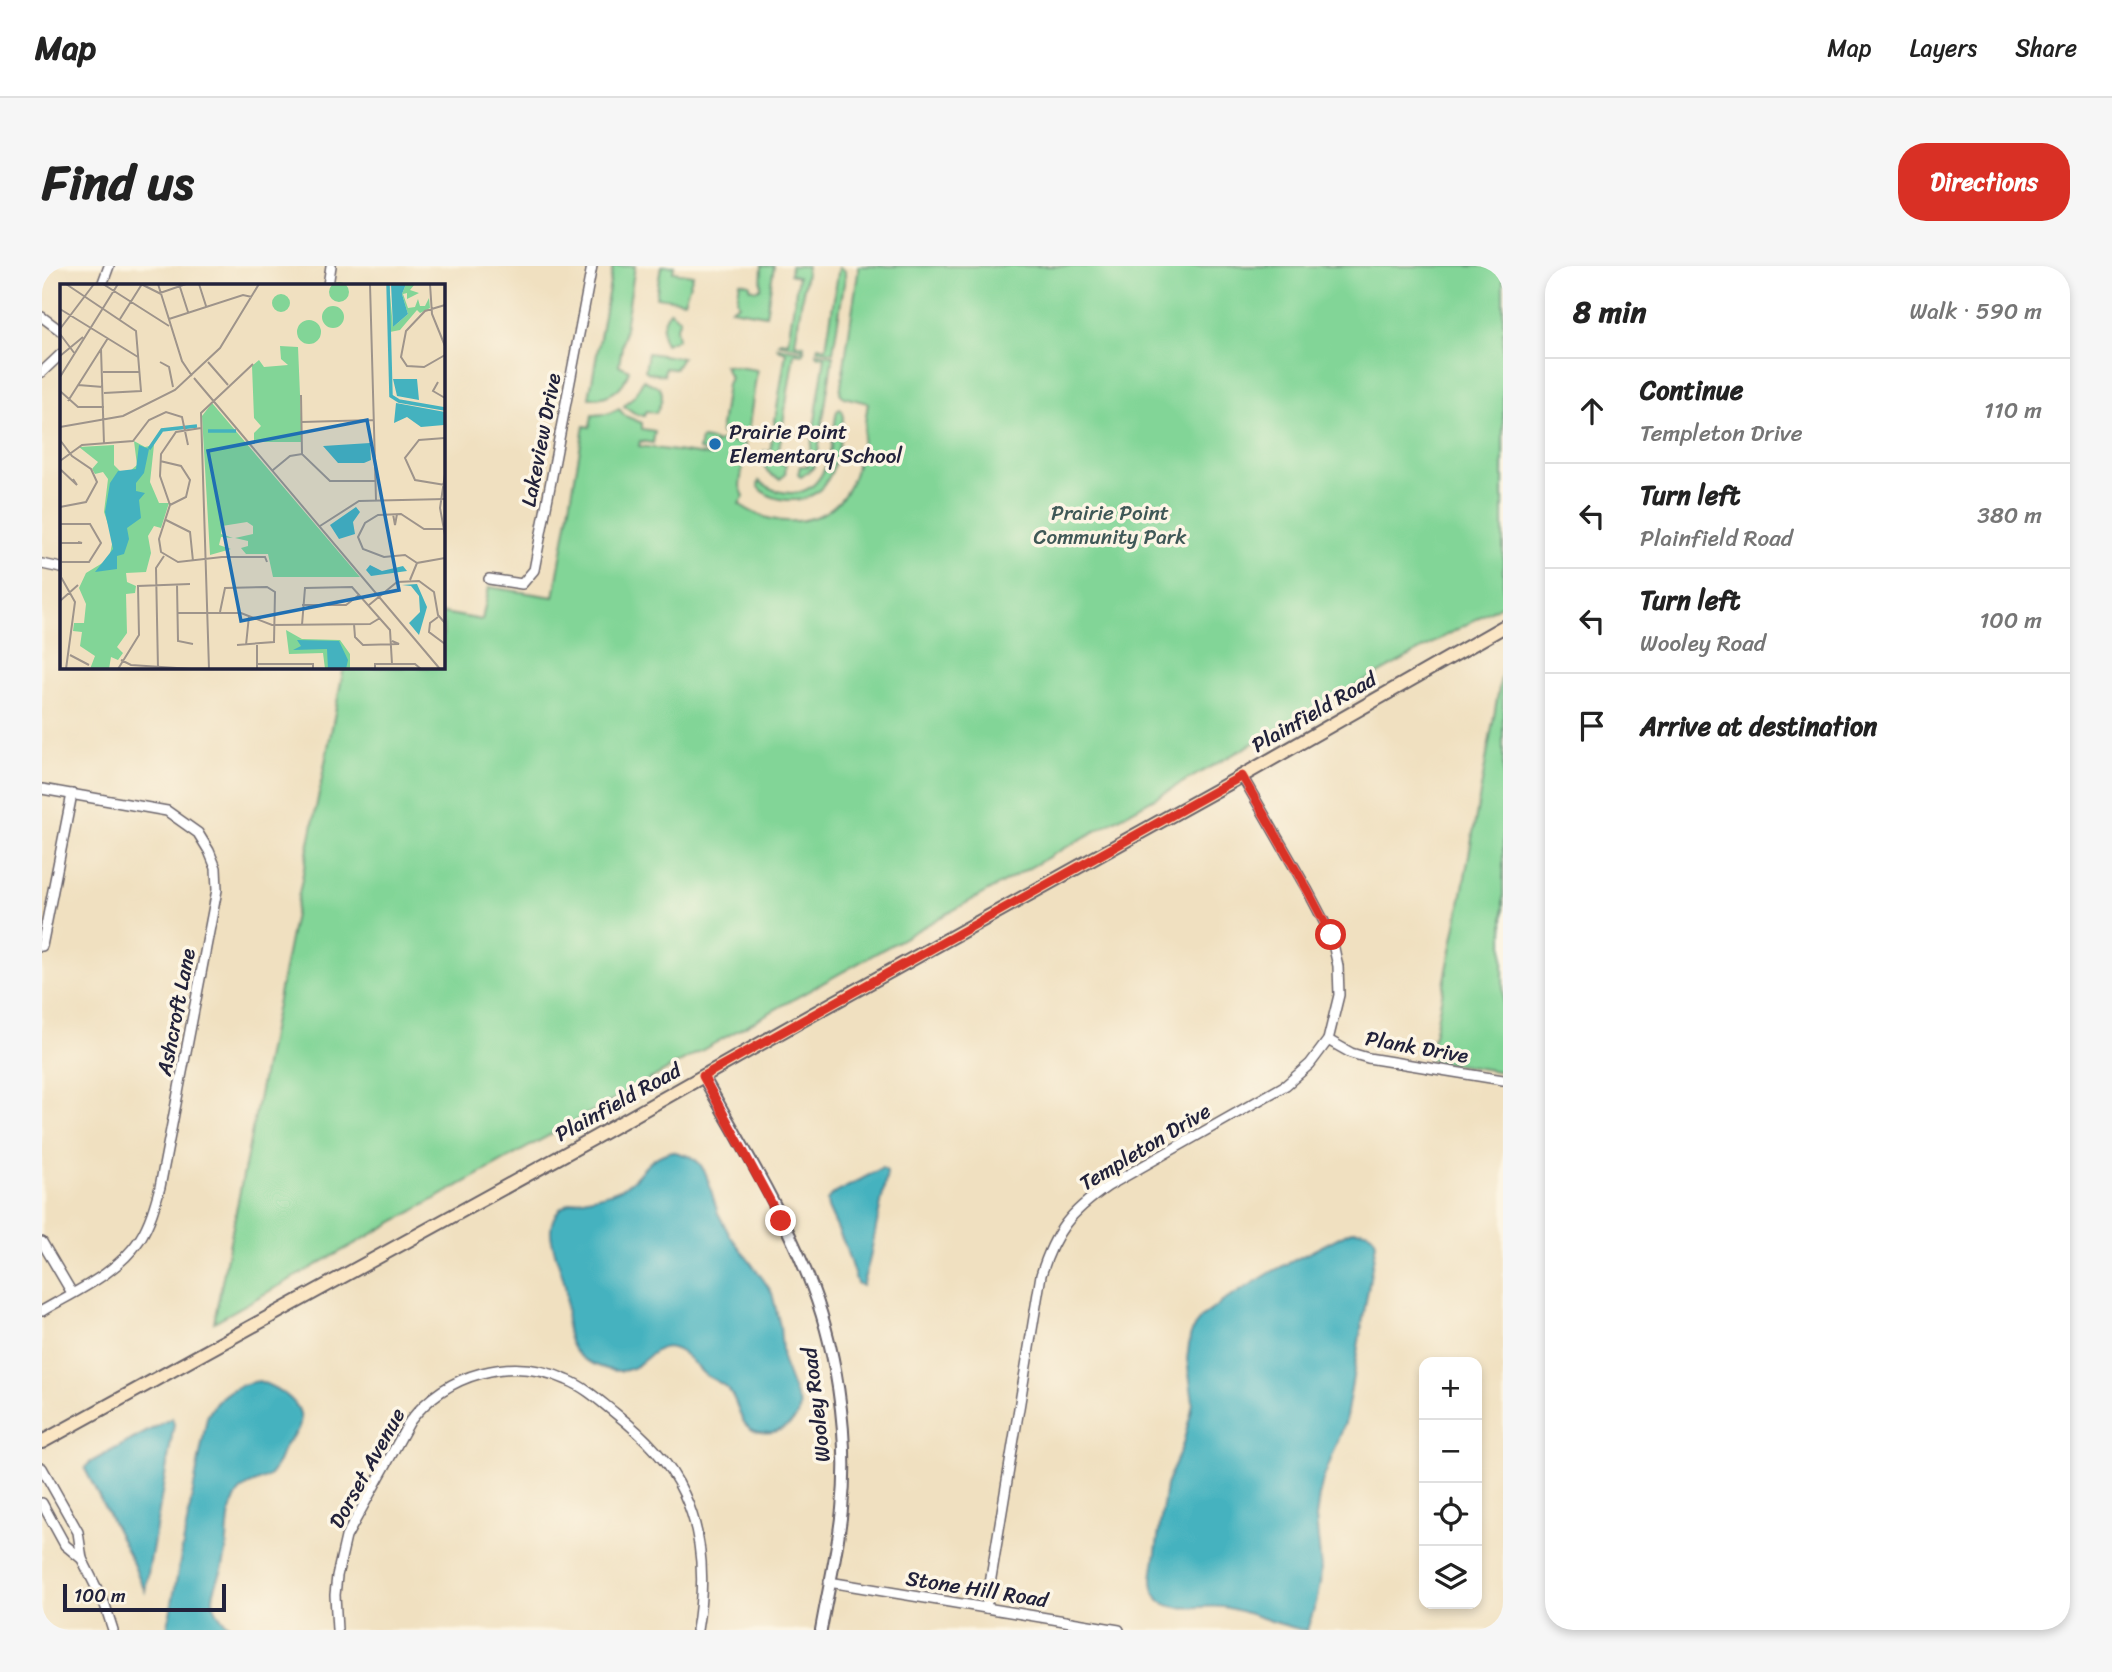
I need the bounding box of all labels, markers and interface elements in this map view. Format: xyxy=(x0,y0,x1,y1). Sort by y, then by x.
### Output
text: Map xyxy=(35,19,96,77)
text: Map xyxy=(1827,27,1872,69)
text: Layers xyxy=(1910,27,1977,69)
text: Share xyxy=(2015,27,2077,69)
text: Find us xyxy=(42,139,194,226)
button: Directions xyxy=(1898,143,2070,221)
inset map xyxy=(60,284,444,668)
text: 8 min xyxy=(1573,285,1646,339)
text: Walk · 590 m xyxy=(1909,291,2042,332)
text: Continue xyxy=(1640,367,1743,413)
street label: Lakeview Drive xyxy=(509,370,573,510)
text: 110 m xyxy=(1984,390,2042,431)
icon: ahead xyxy=(1573,392,1611,430)
place label: Prairie Point Elementary School xyxy=(729,413,903,475)
text: Templeton Drive xyxy=(1640,413,1803,454)
marker: Prairie Point Elementary School xyxy=(707,436,723,452)
text: Turn left xyxy=(1640,472,1740,518)
park label: Prairie Point Community Park xyxy=(1033,494,1187,556)
text: 380 m xyxy=(1977,495,2042,536)
icon: left xyxy=(1573,497,1611,535)
text: Plainfield Road xyxy=(1640,518,1793,559)
text: Turn left xyxy=(1640,577,1740,623)
text: 100 m xyxy=(1979,600,2042,641)
icon: left xyxy=(1573,602,1611,640)
text: Wooley Road xyxy=(1640,623,1766,664)
street label: Plainfield Road xyxy=(1244,660,1386,763)
text: Arrive at destination xyxy=(1640,703,1877,749)
icon: arrive xyxy=(1573,707,1611,745)
route start xyxy=(1315,919,1346,950)
street label: Ashcroft Lane xyxy=(145,945,207,1080)
street label: Plank Drive xyxy=(1362,1019,1472,1075)
street label: Plainfield Road xyxy=(548,1051,690,1152)
street label: Templeton Drive xyxy=(1072,1092,1219,1202)
route end xyxy=(765,1205,796,1236)
street label: Wooley Road xyxy=(790,1344,842,1464)
map controls xyxy=(1419,1357,1482,1609)
button: + xyxy=(1419,1357,1482,1420)
street label: Dorset Avenue xyxy=(318,1400,416,1535)
button: − xyxy=(1419,1420,1482,1483)
button: locate xyxy=(1419,1483,1482,1546)
button: layers xyxy=(1419,1546,1482,1609)
street label: Stone Hill Road xyxy=(903,1559,1053,1619)
text: 100 m xyxy=(74,1579,126,1612)
scale bar xyxy=(63,1581,226,1613)

